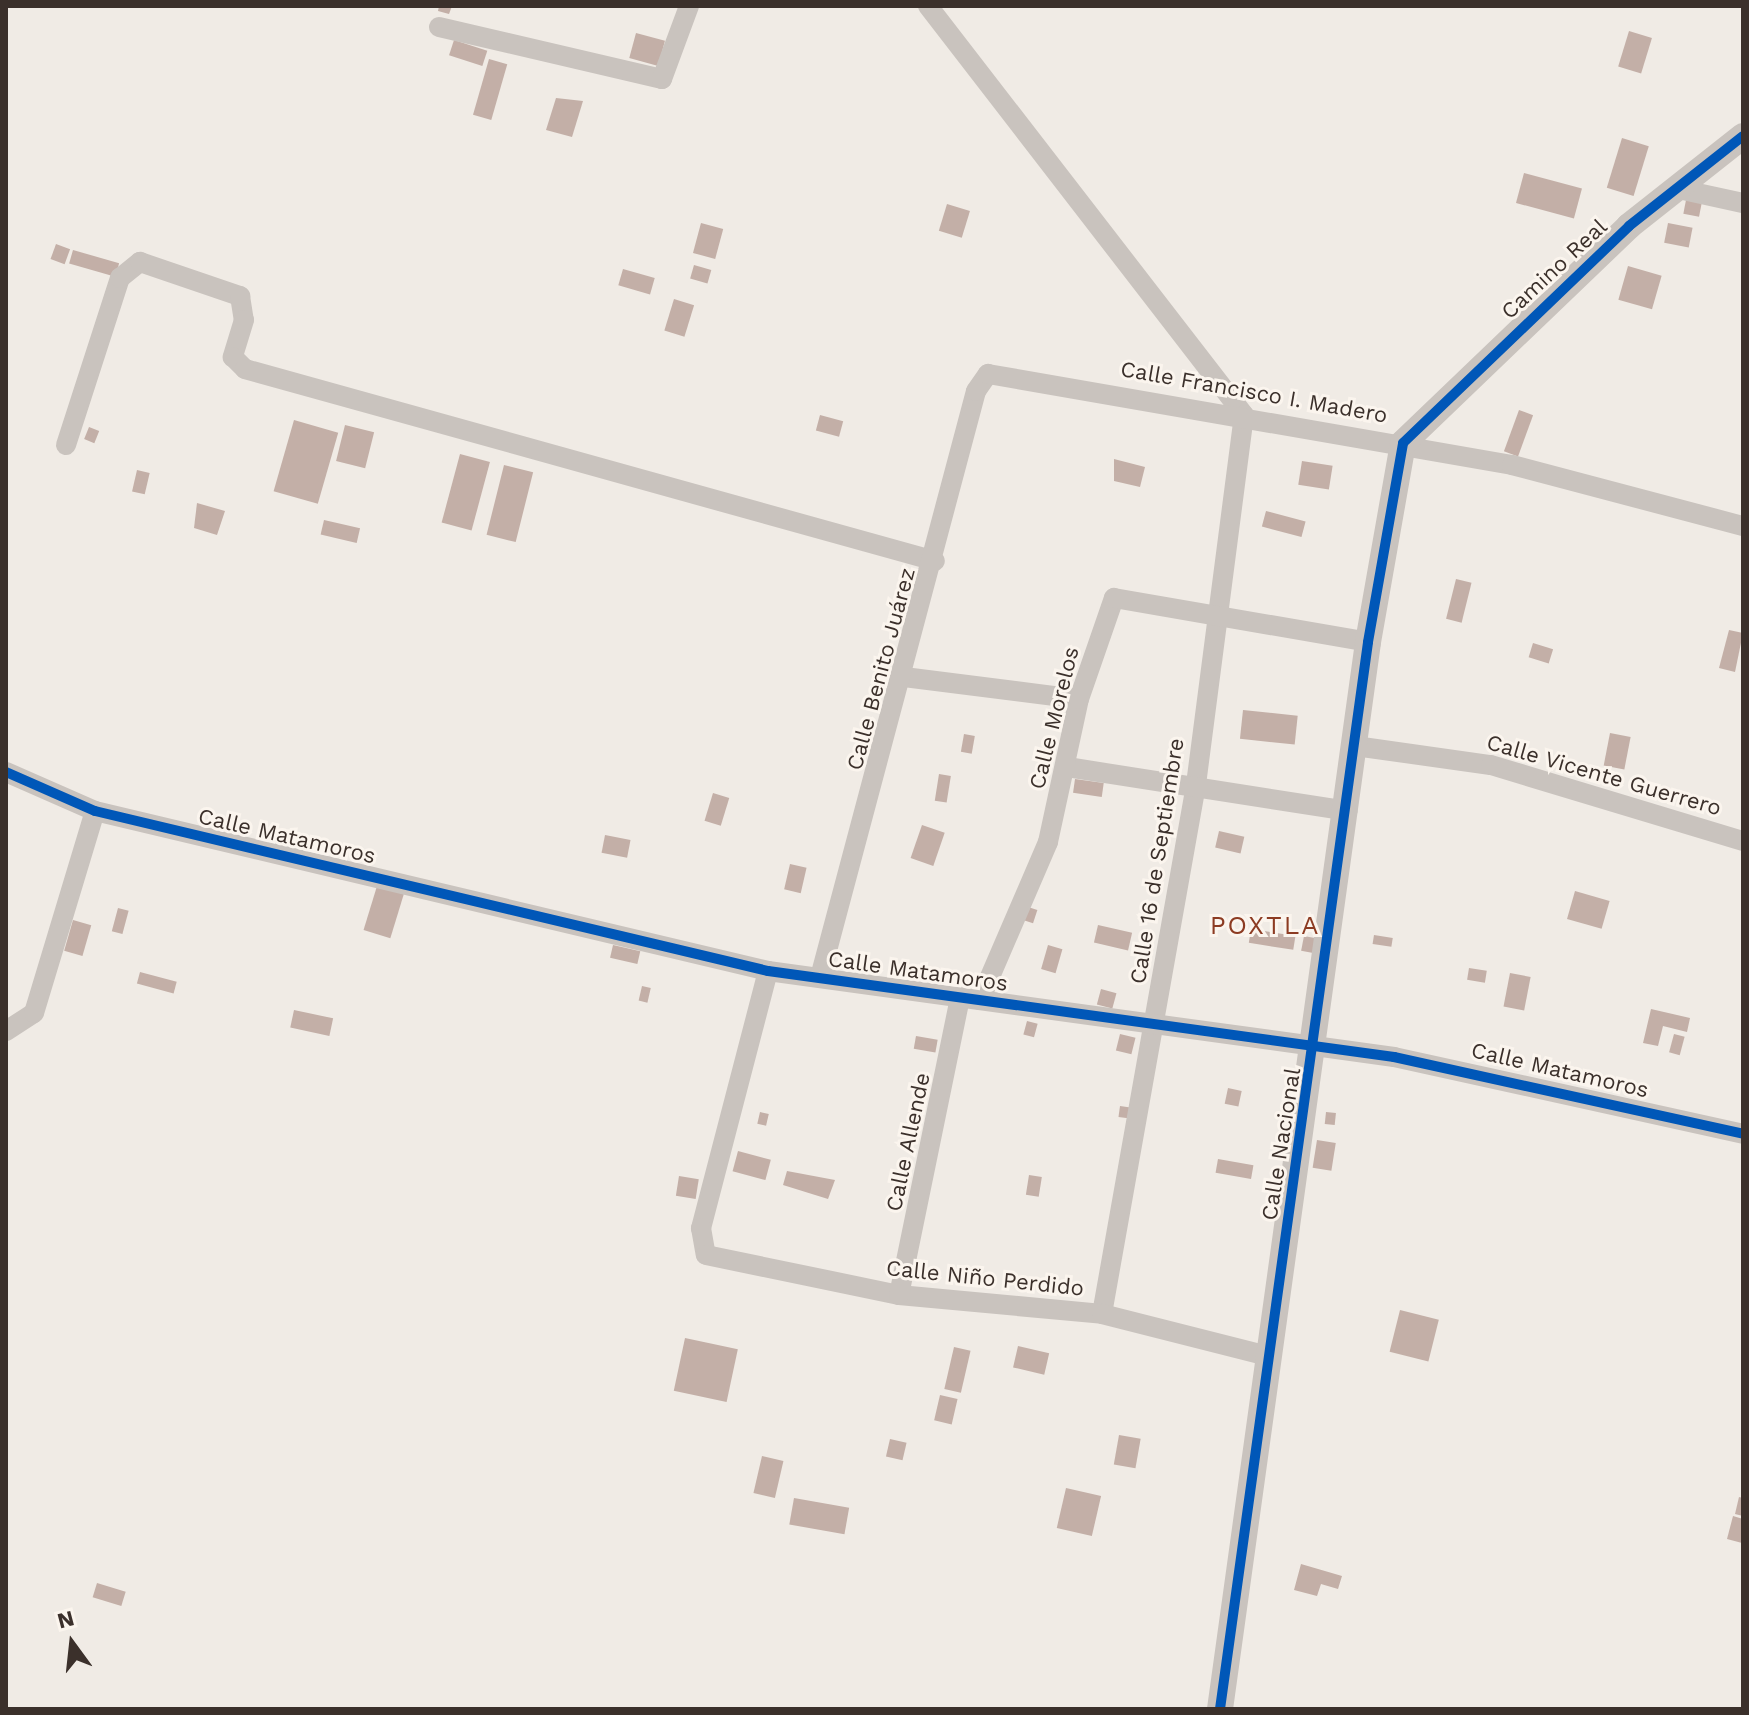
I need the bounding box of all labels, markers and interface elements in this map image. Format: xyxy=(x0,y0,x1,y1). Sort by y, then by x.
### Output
street label: Camino Real xyxy=(1496,213,1612,325)
street label: Calle Francisco I. Madero xyxy=(1118,356,1390,428)
street label: Calle Benito Juárez xyxy=(841,565,921,773)
street label: Calle Morelos xyxy=(1024,644,1084,792)
street label: Calle Vicente Guerrero xyxy=(1483,729,1725,821)
street label: Calle 16 de Septiembre xyxy=(1124,736,1190,986)
street label: Calle Matamoros xyxy=(196,803,378,869)
district label: POXTLA xyxy=(1210,910,1320,942)
street label: Calle Matamoros xyxy=(826,945,1010,997)
street label: Calle Matamoros xyxy=(1469,1037,1651,1103)
street label: Calle Nacional xyxy=(1256,1066,1306,1222)
street label: Calle Allende xyxy=(880,1070,936,1214)
street label: Calle Niño Perdido xyxy=(885,1254,1085,1302)
north arrow xyxy=(32,1603,112,1683)
text: N xyxy=(55,1605,77,1634)

